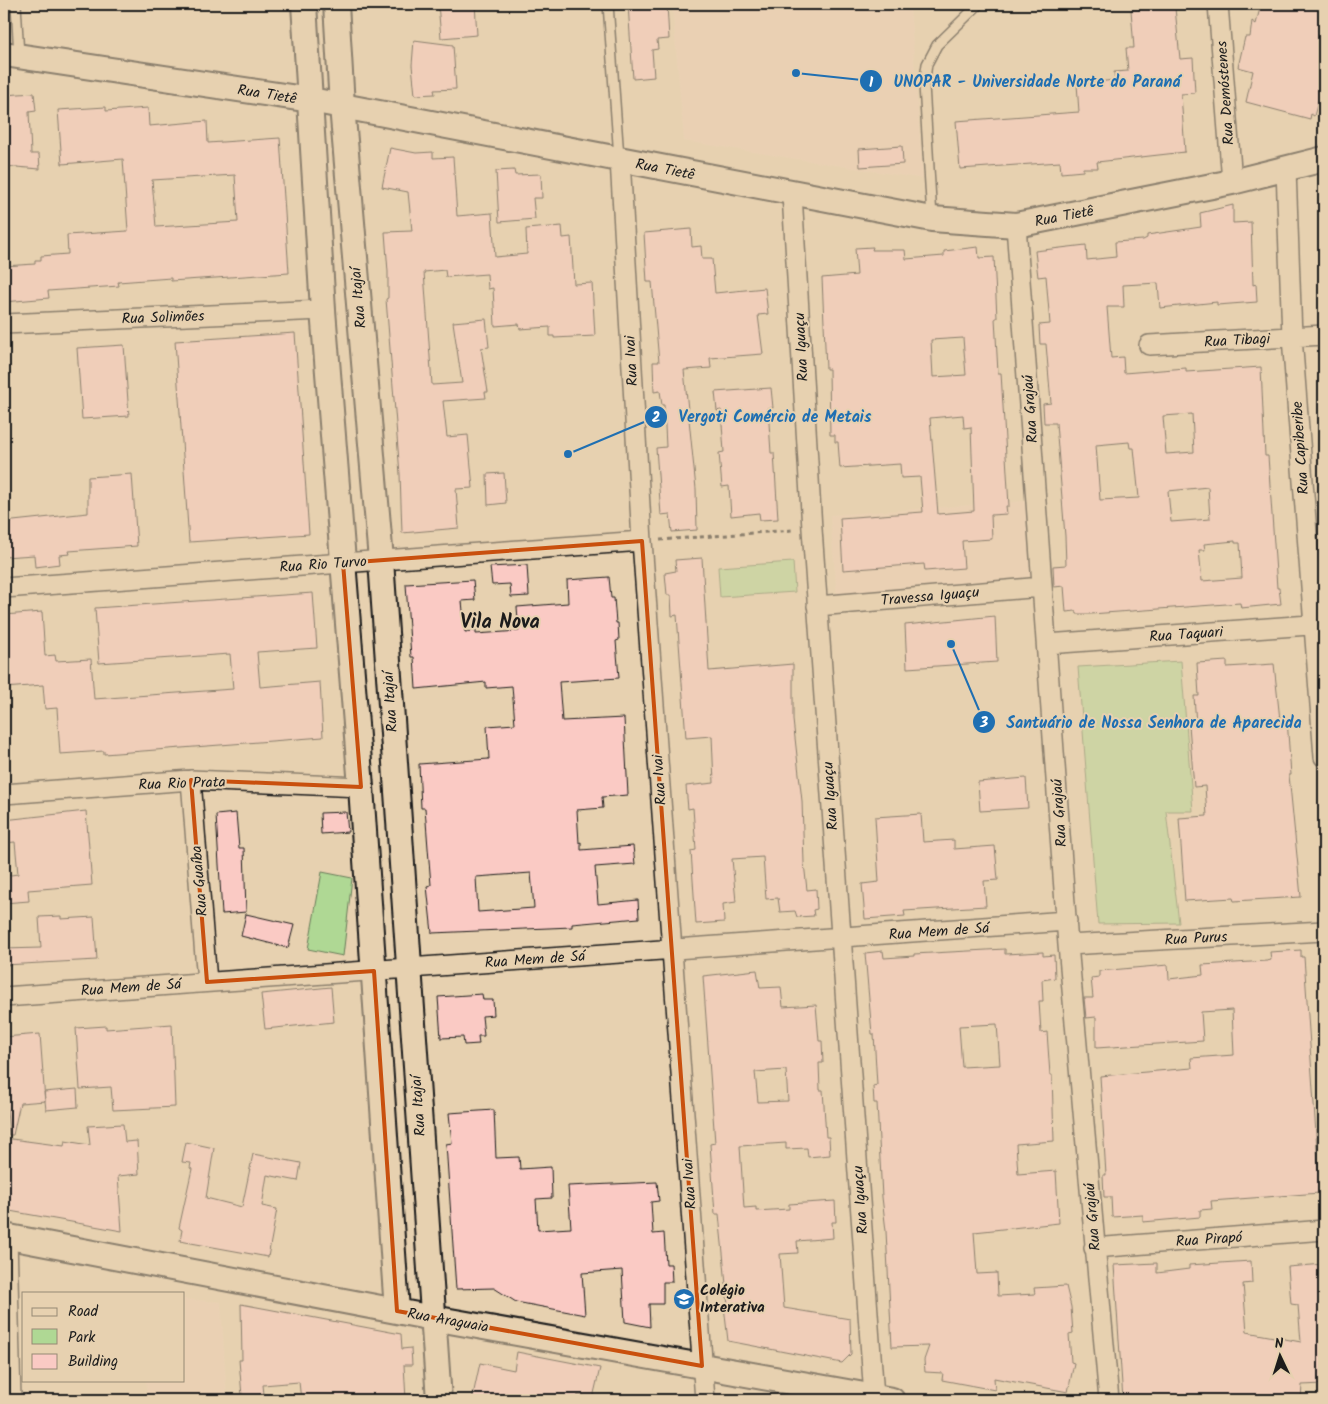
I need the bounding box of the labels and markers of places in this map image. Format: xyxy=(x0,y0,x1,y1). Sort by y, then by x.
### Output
callout: UNOPAR - Universidade Norte do Paraná xyxy=(859,66,1191,97)
callout: Vergoti Comércio de Metais xyxy=(643,401,881,432)
callout: Santuário de Nossa Senhora de Aparecida xyxy=(971,707,1312,738)
place label: Colégio Interativa xyxy=(700,1279,765,1320)
school or university icon: Colégio Interativa xyxy=(672,1287,696,1311)

